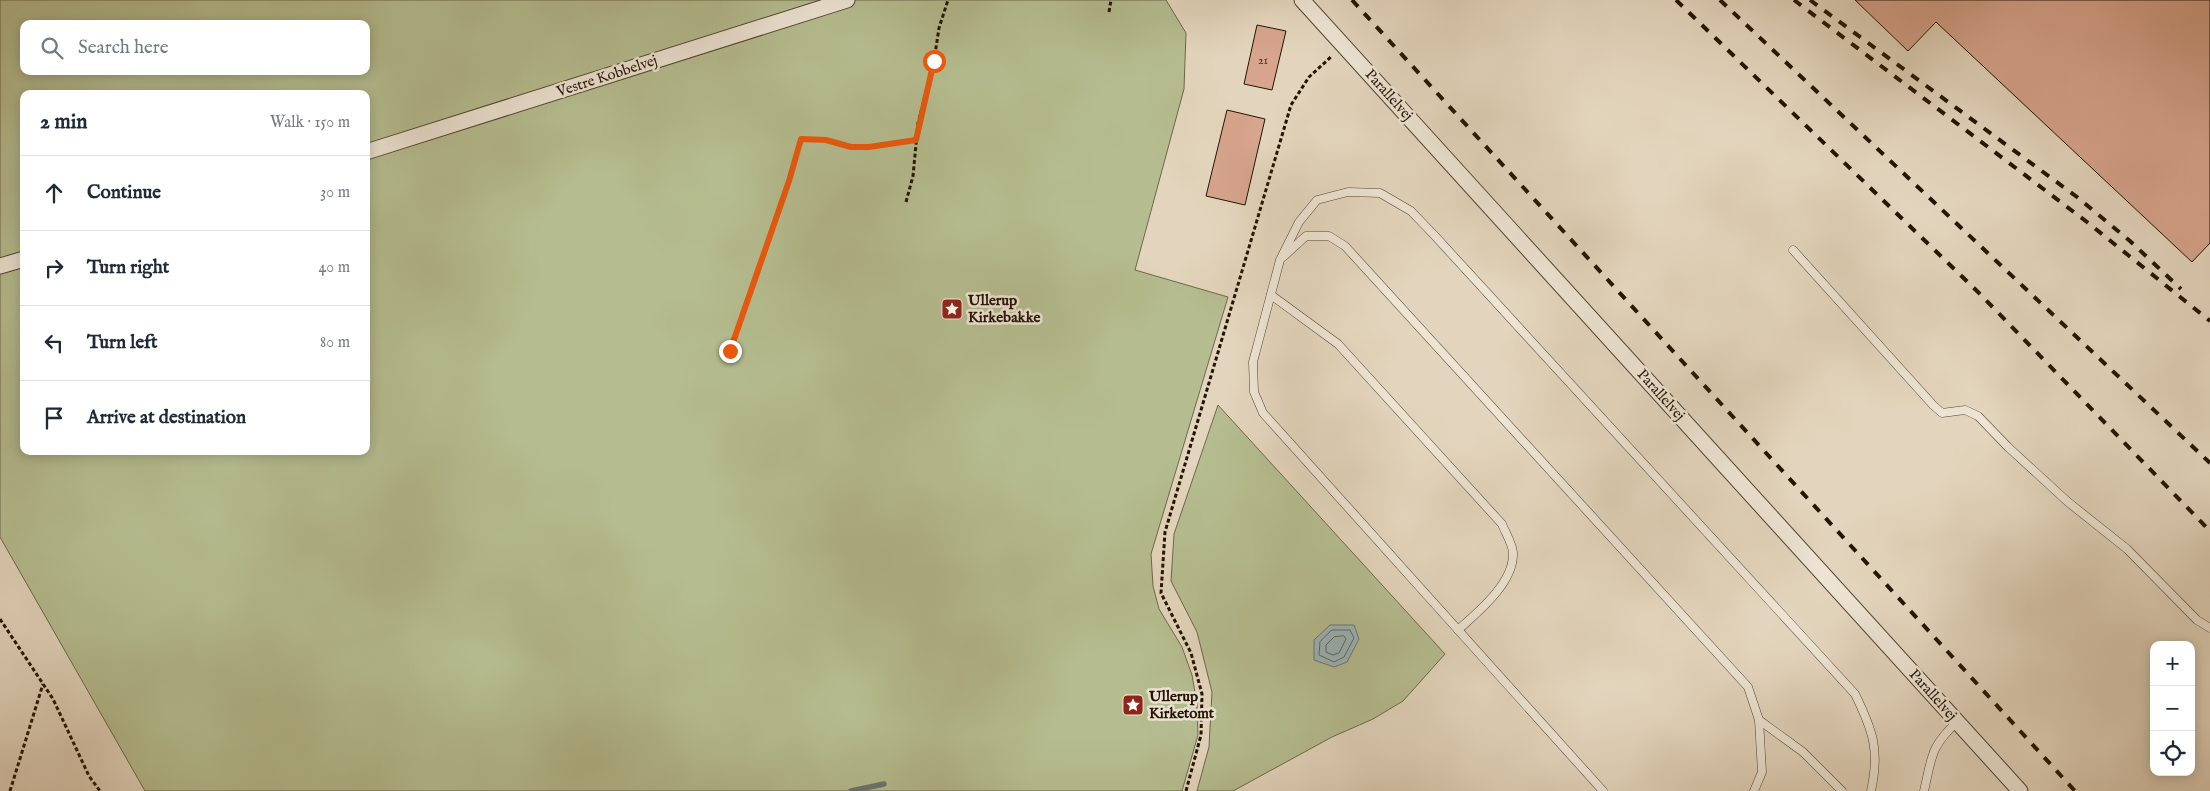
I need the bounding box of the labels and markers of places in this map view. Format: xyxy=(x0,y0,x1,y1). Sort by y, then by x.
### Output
place label: Ullerup Kirkebakke xyxy=(967,291,1041,327)
place icon: Ullerup Kirkebakke xyxy=(940,297,964,321)
place label: Ullerup Kirketomt xyxy=(1148,687,1215,723)
place icon: Ullerup Kirketomt xyxy=(1121,693,1145,717)

